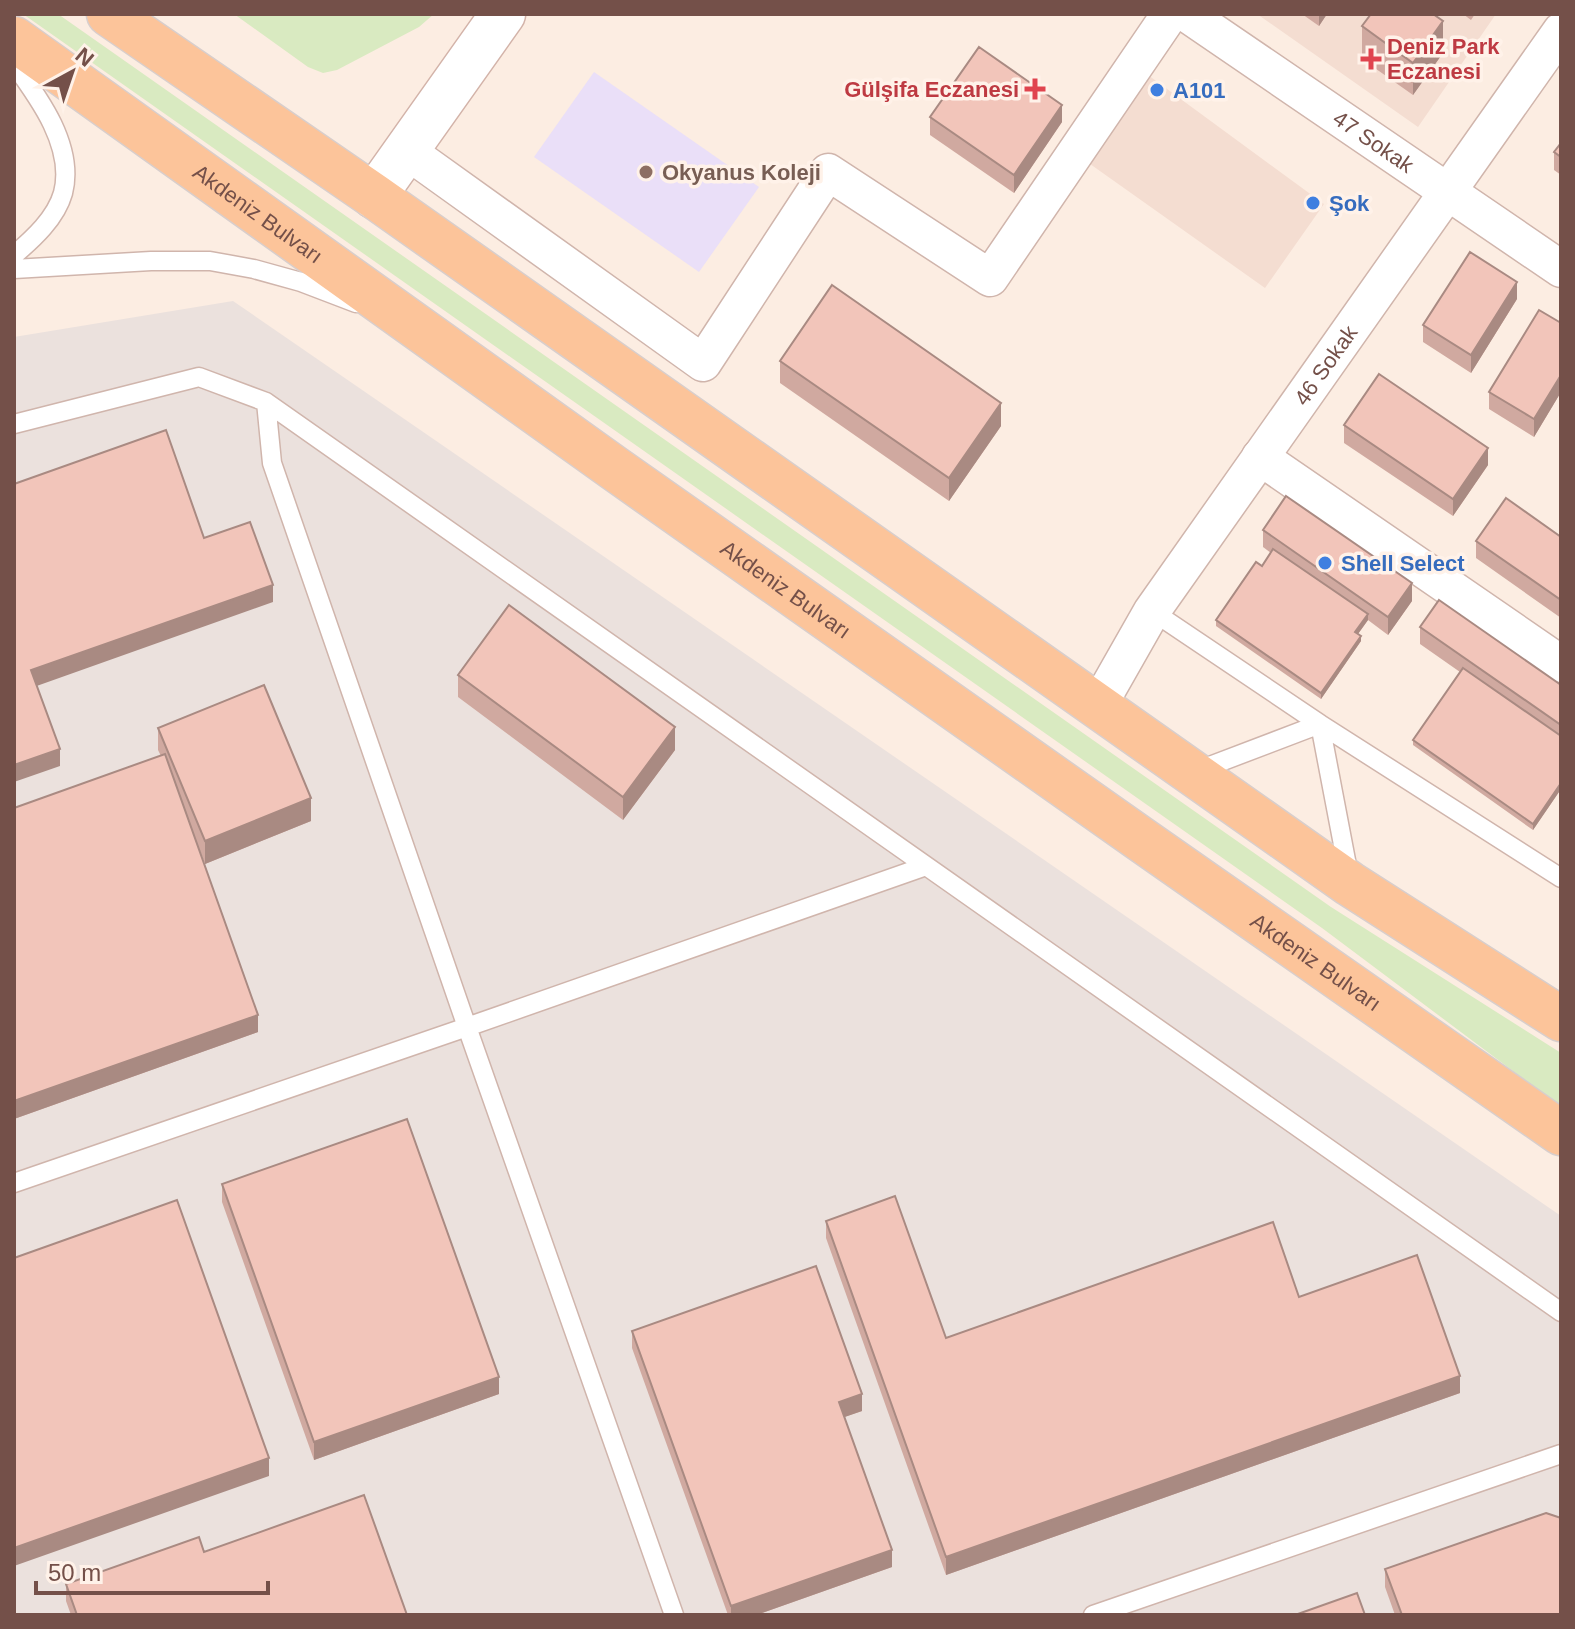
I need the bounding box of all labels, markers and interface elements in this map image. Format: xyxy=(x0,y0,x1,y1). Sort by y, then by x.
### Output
north arrow xyxy=(32,32,112,112)
place label: Deniz Park Eczanesi xyxy=(1387,34,1500,84)
text: N xyxy=(70,42,99,72)
marker: Deniz Park Eczanesi xyxy=(1362,50,1380,68)
place label: Gülşifa Eczanesi xyxy=(844,77,1019,102)
place label: A101 xyxy=(1173,78,1226,103)
marker: Gülşifa Eczanesi xyxy=(1026,80,1044,98)
marker: A101 xyxy=(1148,81,1166,99)
street label: 47 Sokak xyxy=(1328,106,1419,178)
street label: Akdeniz Bulvarı xyxy=(188,159,327,269)
place label: Okyanus Koleji xyxy=(662,160,821,185)
marker: Okyanus Koleji xyxy=(637,163,655,181)
place label: Şok xyxy=(1329,191,1370,216)
marker: Şok xyxy=(1304,194,1322,212)
street label: 46 Sokak xyxy=(1289,320,1363,410)
street label: Akdeniz Bulvarı xyxy=(716,535,855,644)
place label: Shell Select xyxy=(1341,551,1465,576)
marker: Shell Select xyxy=(1316,554,1334,572)
street label: Akdeniz Bulvarı xyxy=(1246,908,1386,1016)
scale bar xyxy=(36,1545,268,1595)
text: 50 m xyxy=(48,1559,101,1586)

